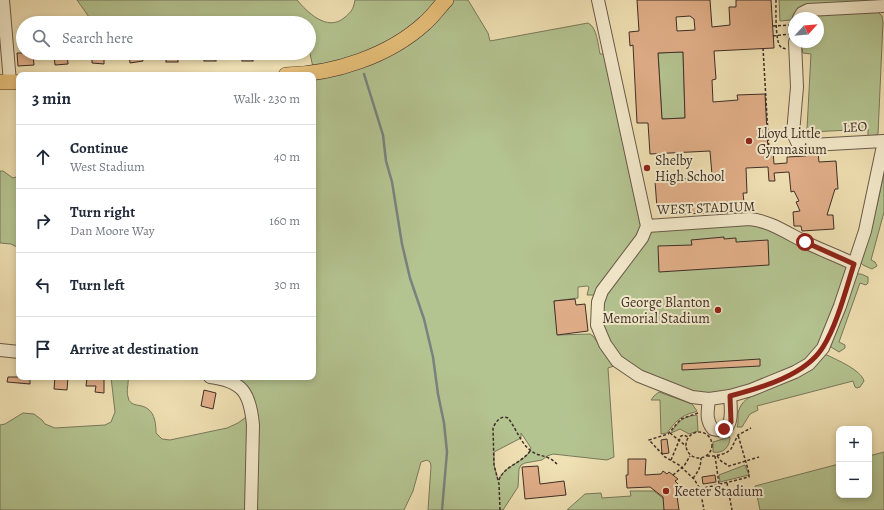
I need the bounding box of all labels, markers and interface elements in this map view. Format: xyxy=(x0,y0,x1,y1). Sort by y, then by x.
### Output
north arrow xyxy=(788,12,824,48)
search box xyxy=(16,16,316,60)
icon: search xyxy=(30,27,52,49)
text: Search here xyxy=(62,28,133,48)
text: 3 min xyxy=(32,87,71,110)
text: Walk · 230 m xyxy=(234,90,300,107)
street label: LEO xyxy=(842,117,868,137)
place label: Lloyd Little Gymnasium xyxy=(757,124,827,159)
marker: Lloyd Little Gymnasium xyxy=(744,136,754,146)
text: Continue xyxy=(70,138,128,158)
icon: ahead xyxy=(32,146,54,168)
text: 40 m xyxy=(274,148,300,165)
place label: Shelby High School xyxy=(655,151,725,186)
text: West Stadium xyxy=(70,158,145,175)
marker: Shelby High School xyxy=(642,163,652,173)
street label: WEST STADIUM xyxy=(656,197,756,219)
text: Turn right xyxy=(70,202,135,222)
icon: right xyxy=(32,210,54,232)
text: 160 m xyxy=(269,212,300,229)
text: Dan Moore Way xyxy=(70,222,155,239)
route start xyxy=(796,233,814,251)
icon: left xyxy=(32,274,54,296)
text: Turn left xyxy=(70,275,125,295)
text: 30 m xyxy=(274,276,300,293)
place label: George Blanton Memorial Stadium xyxy=(602,293,710,328)
marker: George Blanton Memorial Stadium xyxy=(713,305,723,315)
icon: arrive xyxy=(32,338,54,360)
text: Arrive at destination xyxy=(70,339,199,359)
route end xyxy=(715,420,733,438)
map controls xyxy=(836,426,872,498)
button: + xyxy=(836,426,872,462)
button: − xyxy=(836,462,872,498)
place label: Keeter Stadium xyxy=(674,482,764,501)
marker: Keeter Stadium xyxy=(661,486,671,496)

